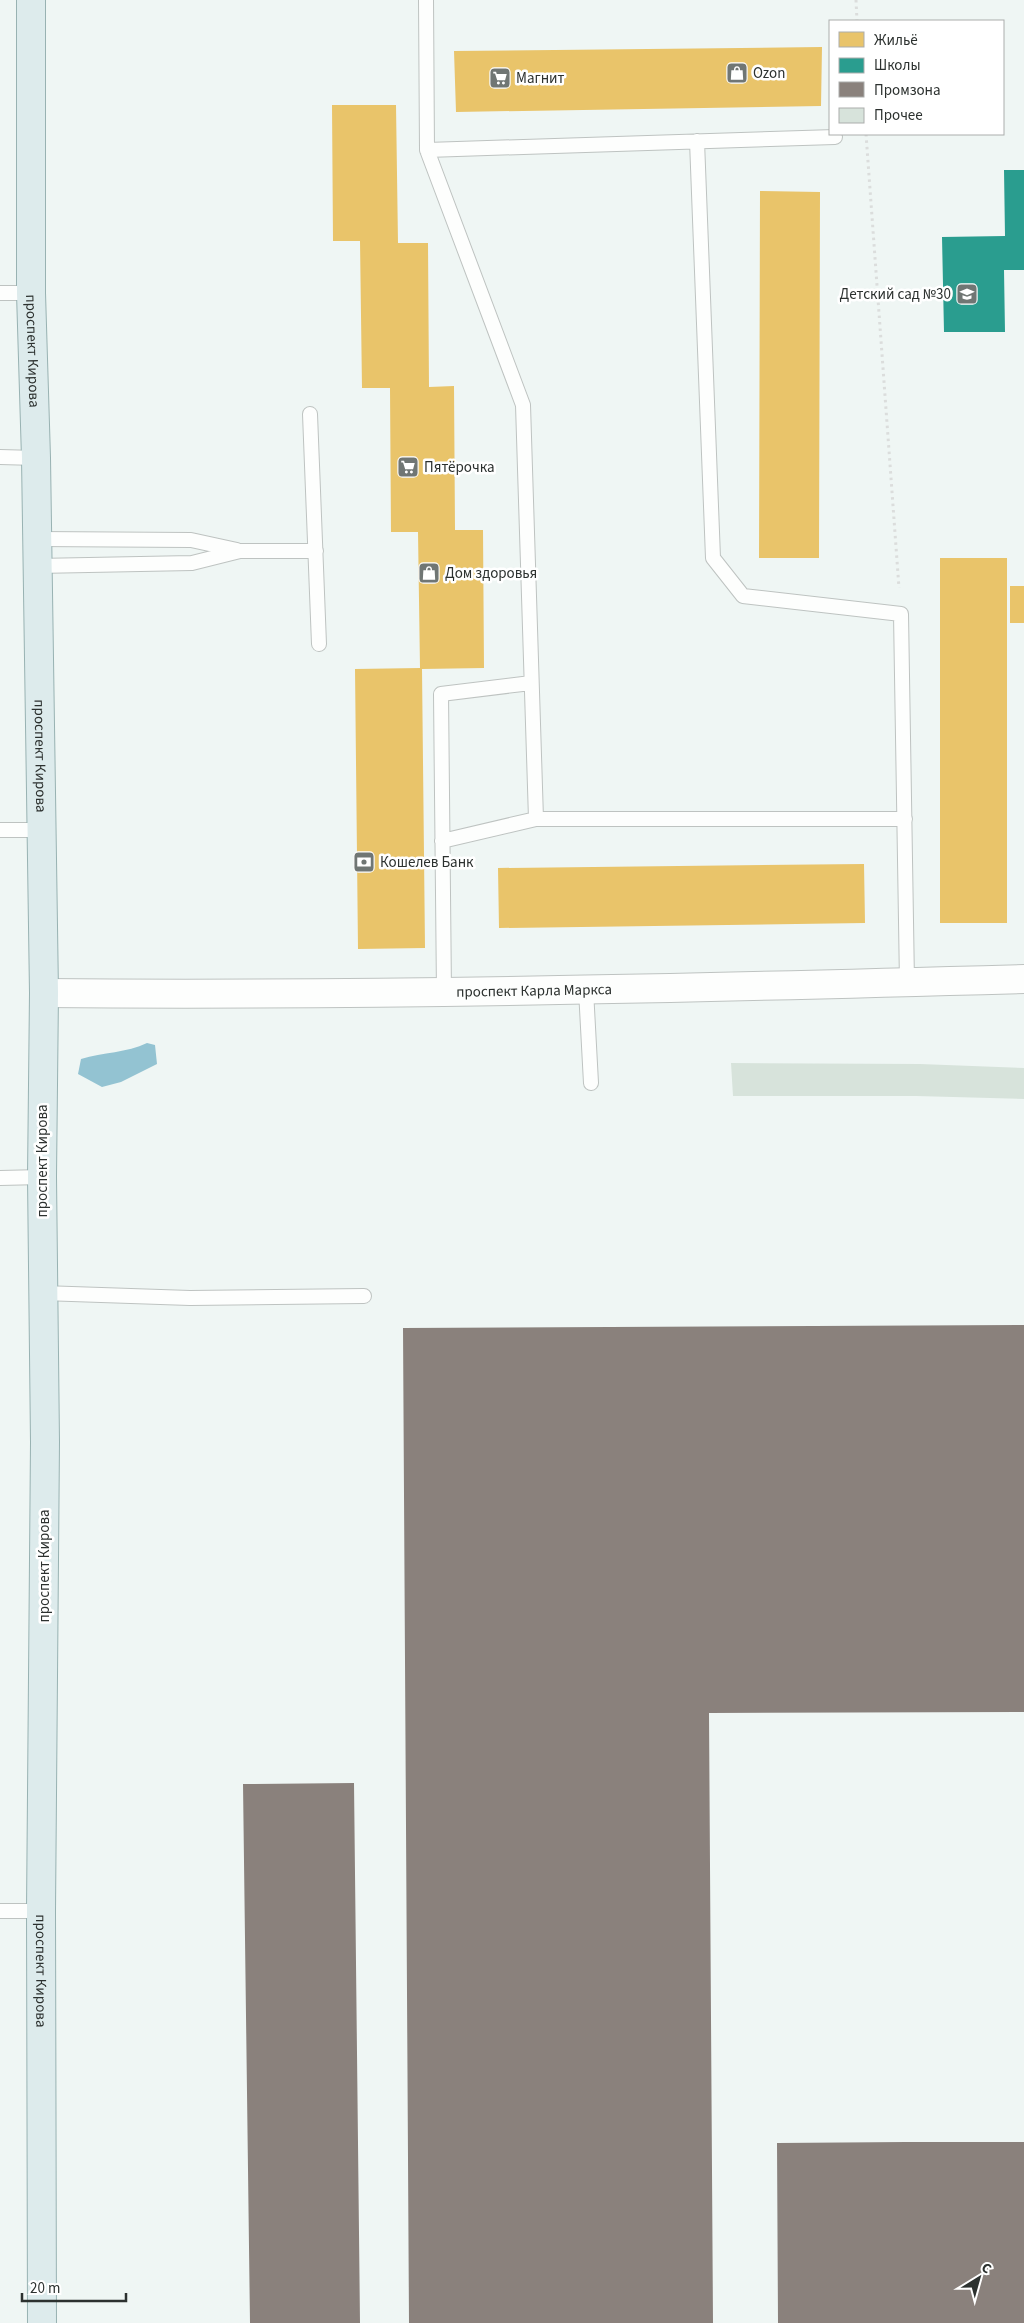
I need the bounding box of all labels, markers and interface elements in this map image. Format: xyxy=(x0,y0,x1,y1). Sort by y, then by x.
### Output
legend xyxy=(829,20,1004,135)
text: Жильё xyxy=(874,30,918,51)
text: Школы xyxy=(874,55,921,76)
shop icon: Ozon xyxy=(725,61,749,85)
place label: Ozon xyxy=(753,63,785,84)
supermarket icon: Магнит xyxy=(488,66,512,90)
place label: Магнит xyxy=(516,68,565,89)
text: Промзона xyxy=(874,80,941,101)
text: Прочее xyxy=(874,105,923,126)
school or university icon: Детский сад №30 xyxy=(955,282,979,306)
place label: Детский сад №30 xyxy=(840,284,951,305)
street label: проспект Кирова xyxy=(20,294,44,408)
supermarket icon: Пятёрочка xyxy=(396,455,420,479)
place label: Пятёрочка xyxy=(424,457,495,478)
shop icon: Дом здоровья xyxy=(417,561,441,585)
place label: Дом здоровья xyxy=(445,563,537,584)
street label: проспект Кирова xyxy=(29,699,51,813)
bank icon: Кошелев Банк xyxy=(352,850,376,874)
place label: Кошелев Банк xyxy=(380,852,474,873)
street label: проспект Карла Маркса xyxy=(456,979,612,1003)
street label: проспект Кирова xyxy=(32,1104,53,1218)
street label: проспект Кирова xyxy=(34,1509,55,1623)
street label: проспект Кирова xyxy=(30,1914,51,2027)
north arrow xyxy=(954,2253,1004,2303)
text: С xyxy=(977,2258,995,2279)
scale bar xyxy=(22,2270,126,2302)
text: 20 m xyxy=(30,2278,60,2299)

